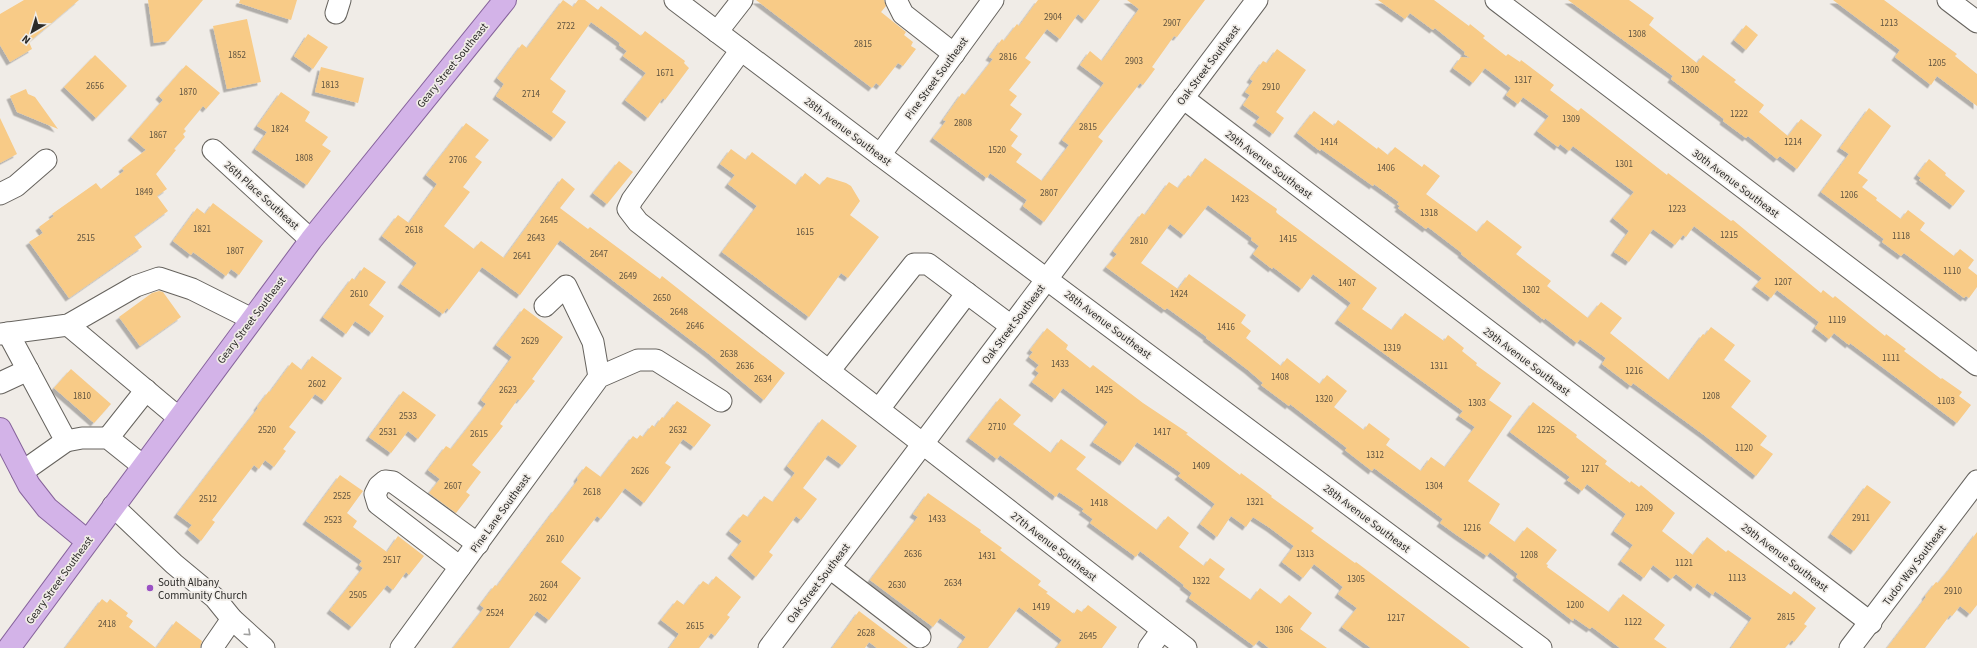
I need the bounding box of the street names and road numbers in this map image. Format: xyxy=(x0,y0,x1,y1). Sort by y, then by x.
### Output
street label: Geary Street Southeast xyxy=(413,19,492,111)
street label: Oak Street Southeast xyxy=(1173,22,1244,108)
street label: Pine Street Southeast xyxy=(901,34,972,123)
street label: 28th Avenue Southeast xyxy=(801,94,895,169)
street label: 29th Avenue Southeast xyxy=(1222,127,1316,202)
street label: 30th Avenue Southeast xyxy=(1689,146,1783,221)
street label: 26th Place Southeast xyxy=(221,158,303,233)
street label: Geary Street Southeast xyxy=(214,274,289,367)
street label: Oak Street Southeast xyxy=(978,281,1049,367)
street label: 28th Avenue Southeast xyxy=(1061,287,1155,362)
street label: 29th Avenue Southeast xyxy=(1480,324,1574,399)
street label: Pine Lane Southeast xyxy=(467,471,534,556)
street label: 28th Avenue Southeast xyxy=(1320,481,1414,556)
street label: 27th Avenue Southeast xyxy=(1008,508,1100,585)
street label: 29th Avenue Southeast xyxy=(1738,520,1832,595)
street label: Tudor Way Southeast xyxy=(1879,522,1950,609)
street label: Geary Street Southeast xyxy=(22,533,97,627)
street label: Oak Street Southeast xyxy=(783,540,854,626)

